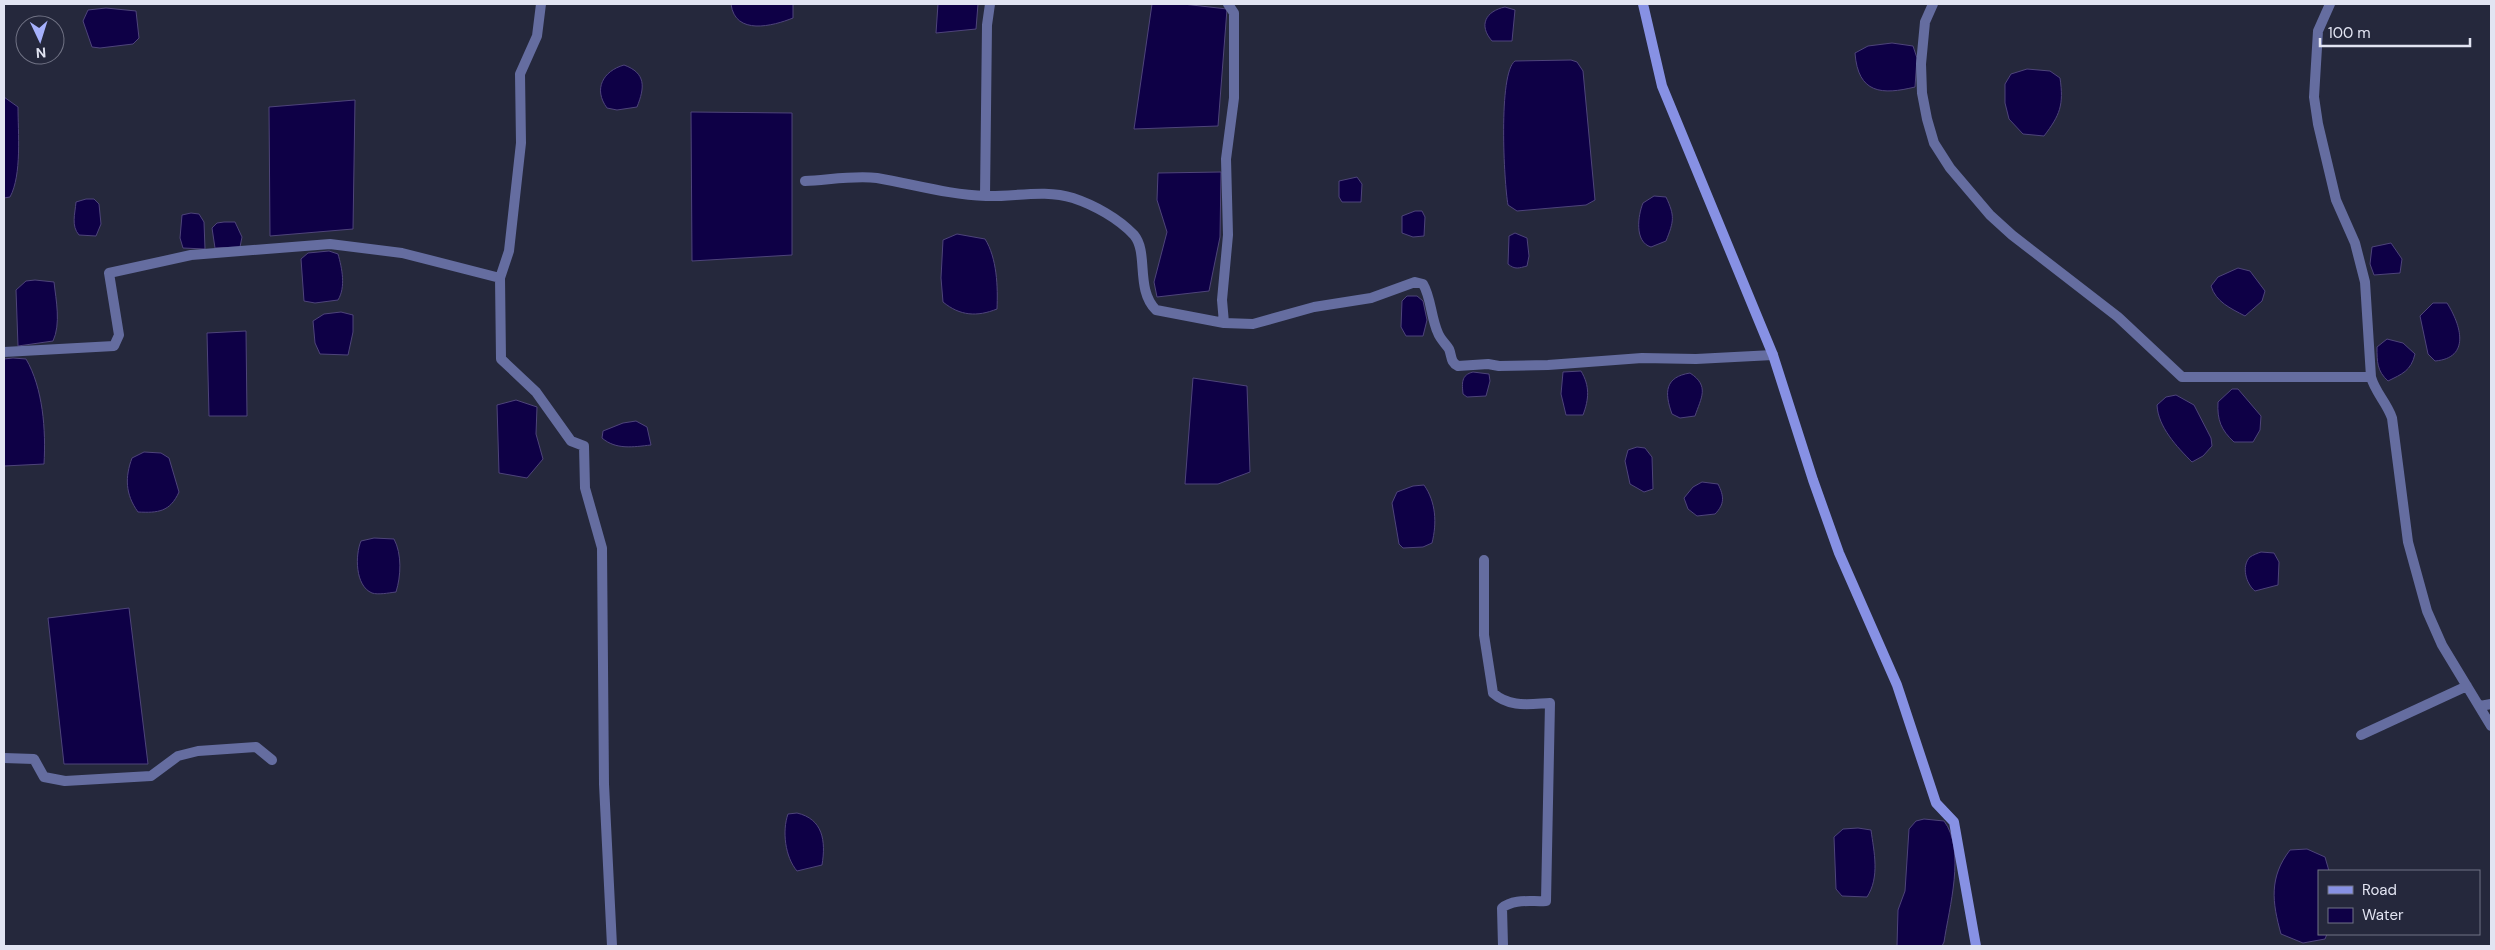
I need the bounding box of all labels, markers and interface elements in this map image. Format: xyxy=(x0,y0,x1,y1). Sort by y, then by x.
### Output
north arrow xyxy=(15,15,65,65)
scale bar xyxy=(2320,15,2470,47)
text: 100 m xyxy=(2328,23,2371,43)
text: N xyxy=(35,44,47,62)
legend xyxy=(2318,870,2480,935)
text: Road xyxy=(2362,880,2397,900)
text: Water xyxy=(2362,905,2404,925)

